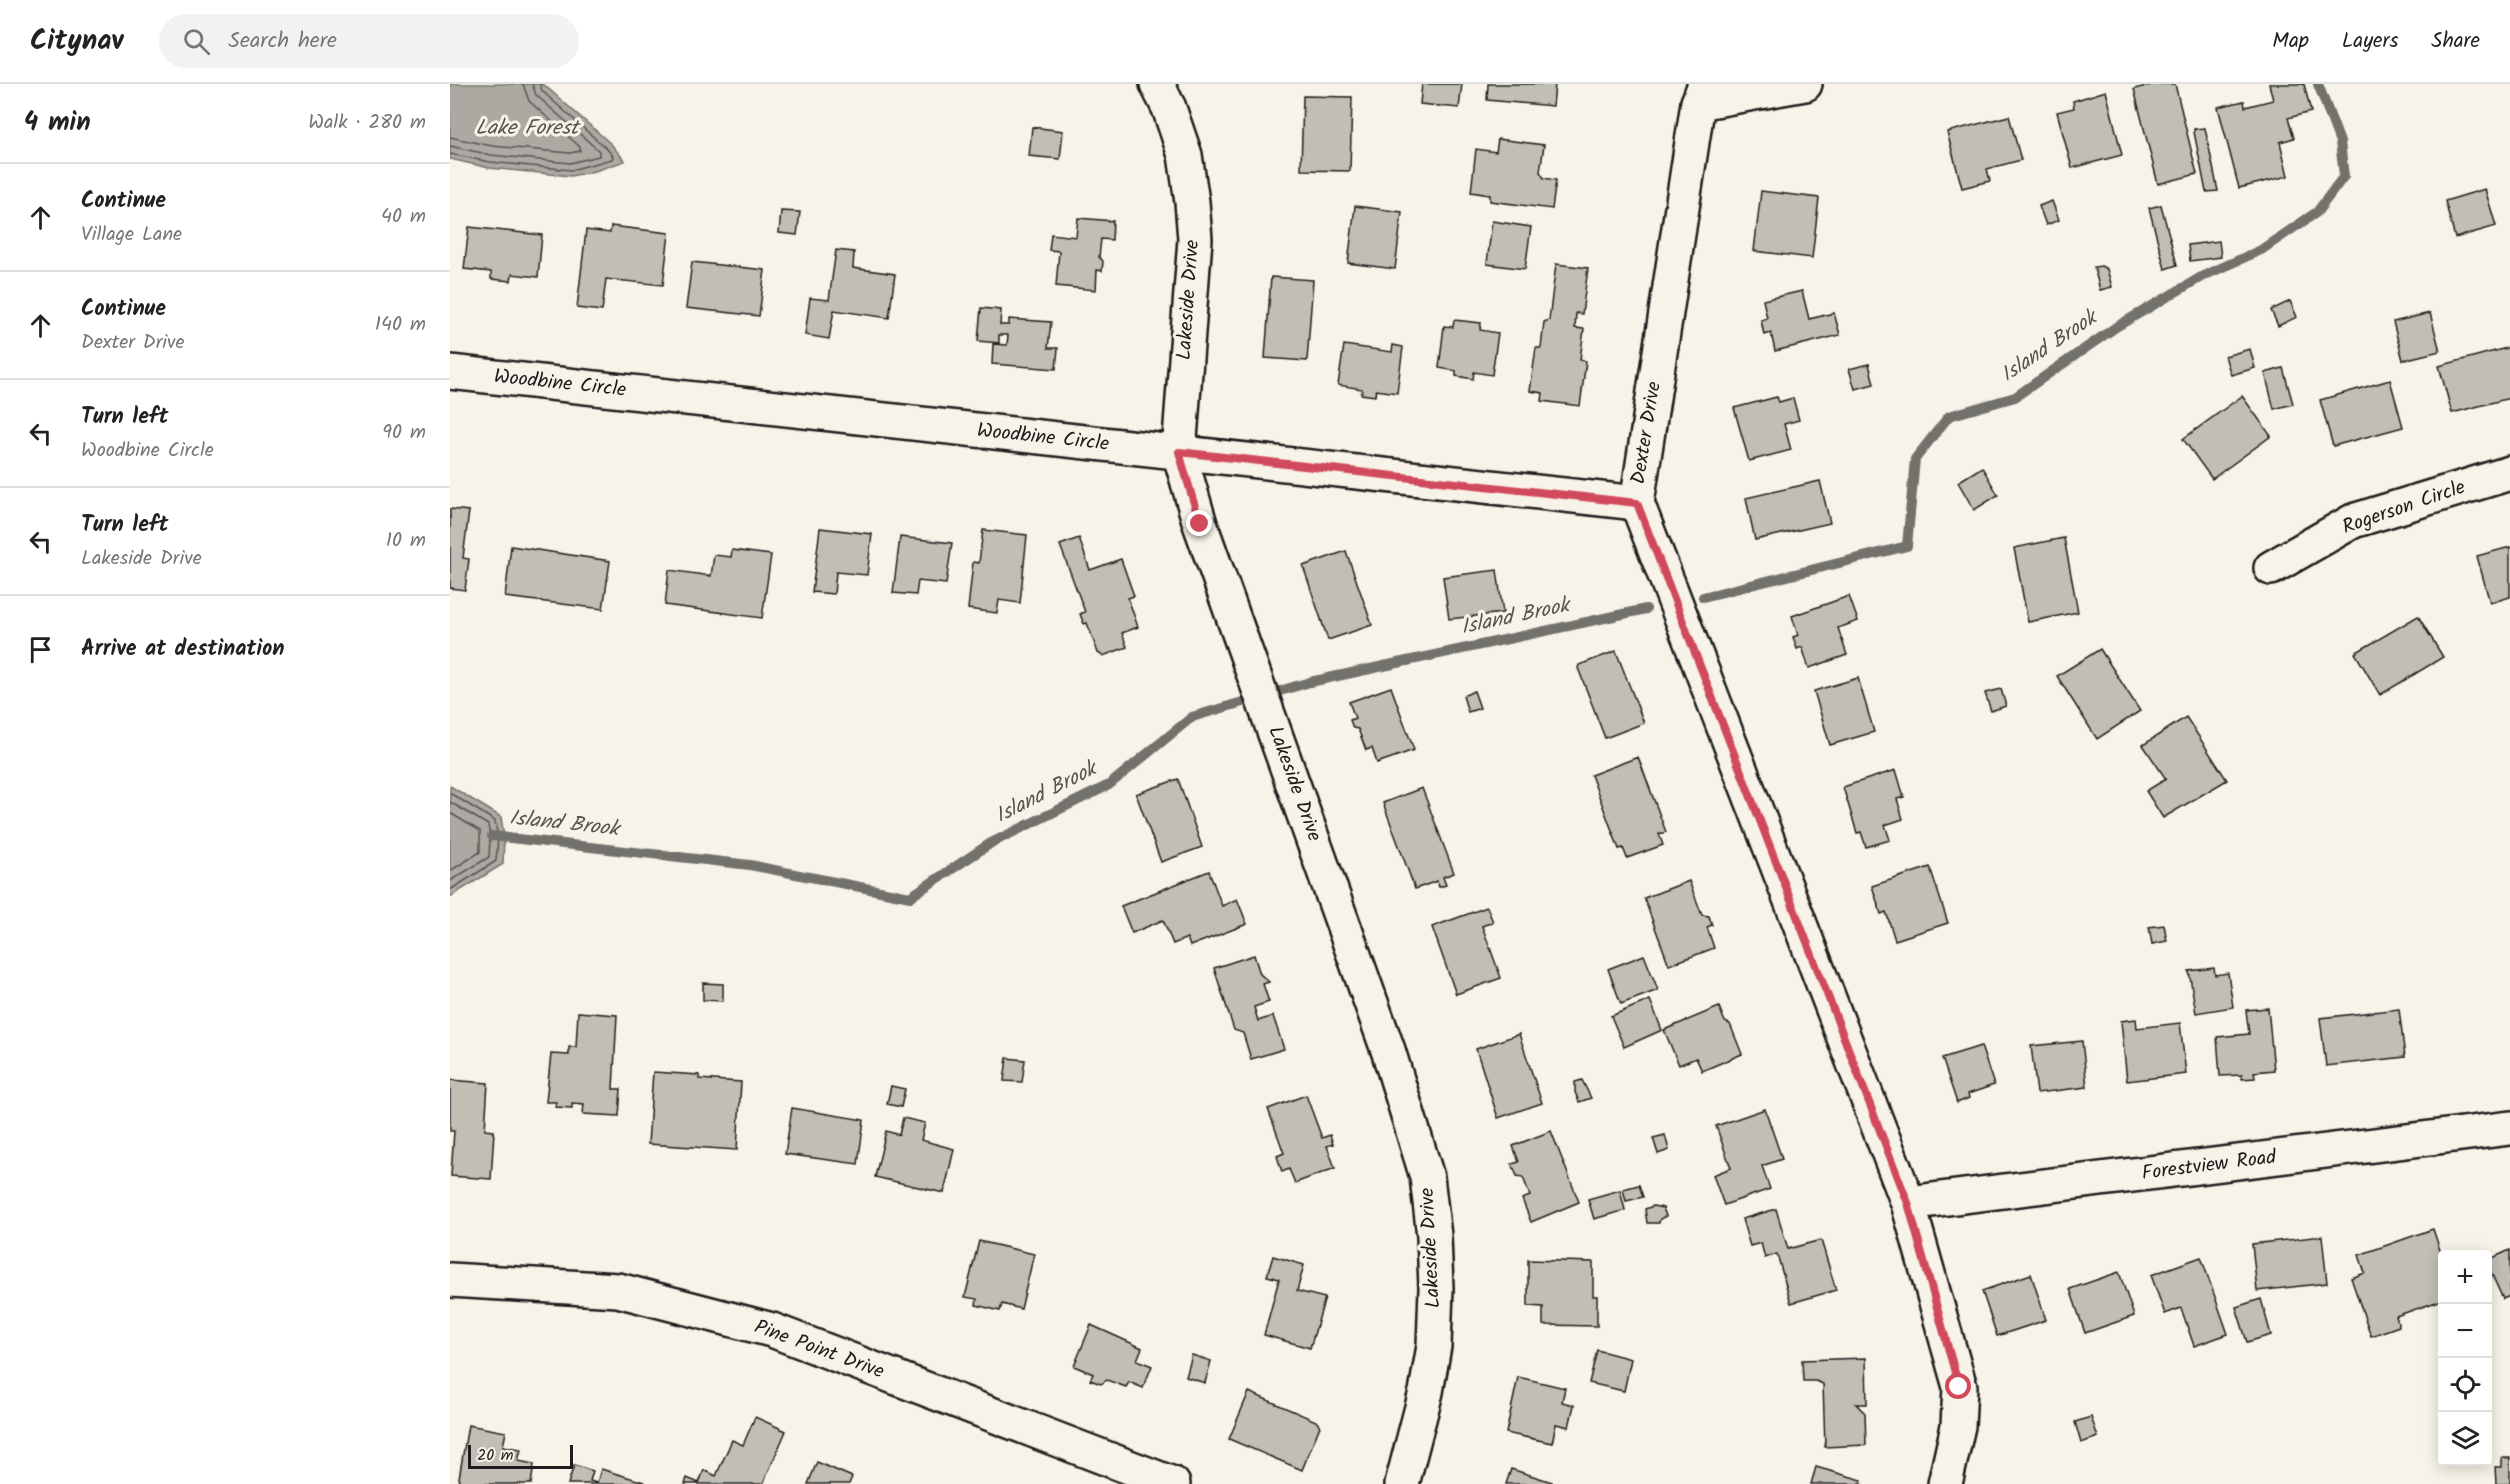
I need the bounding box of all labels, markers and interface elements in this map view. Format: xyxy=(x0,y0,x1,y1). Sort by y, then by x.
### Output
search box xyxy=(159,14,579,68)
text: Citynav xyxy=(30,19,123,64)
text: Search here xyxy=(228,24,337,59)
icon: search xyxy=(180,25,213,58)
text: Map xyxy=(2272,25,2309,58)
text: Layers xyxy=(2342,25,2398,58)
text: Share xyxy=(2431,25,2480,58)
text: 4 min xyxy=(24,102,91,144)
text: Walk · 280 m xyxy=(308,107,426,139)
water label: Lake Forest xyxy=(475,112,581,145)
text: Continue xyxy=(81,184,166,219)
icon: ahead xyxy=(24,201,57,234)
text: 40 m xyxy=(381,201,426,233)
text: Village Lane xyxy=(81,219,182,251)
street label: Lakeside Drive xyxy=(1169,239,1209,361)
text: Continue xyxy=(81,292,166,327)
water label: Island Brook xyxy=(1994,301,2106,391)
icon: ahead xyxy=(24,309,57,342)
text: 140 m xyxy=(375,309,426,341)
text: Dexter Drive xyxy=(81,327,185,359)
street label: Woodbine Circle xyxy=(492,361,628,407)
street label: Dexter Drive xyxy=(1623,379,1671,487)
text: Turn left xyxy=(81,400,168,435)
street label: Woodbine Circle xyxy=(975,415,1111,461)
icon: left xyxy=(24,417,57,450)
text: 90 m xyxy=(382,417,426,449)
text: Woodbine Circle xyxy=(81,435,214,467)
street label: Rogerson Circle xyxy=(2338,472,2470,544)
text: Turn left xyxy=(81,508,168,543)
route end xyxy=(1186,510,1212,536)
icon: left xyxy=(24,525,57,558)
text: 10 m xyxy=(386,525,426,557)
text: Lakeside Drive xyxy=(81,543,202,575)
water label: Island Brook xyxy=(1458,589,1575,645)
text: Arrive at destination xyxy=(81,632,284,667)
icon: arrive xyxy=(24,633,57,666)
street label: Lakeside Drive xyxy=(1258,722,1330,846)
water label: Island Brook xyxy=(990,752,1105,833)
water label: Island Brook xyxy=(508,802,623,846)
street label: Forestview Road xyxy=(2140,1142,2279,1190)
street label: Lakeside Drive xyxy=(1412,1187,1450,1309)
map controls xyxy=(2438,1250,2492,1466)
button: + xyxy=(2438,1250,2492,1304)
button: − xyxy=(2438,1304,2492,1358)
street label: Pine Point Drive xyxy=(750,1312,888,1388)
button: locate xyxy=(2438,1358,2492,1412)
route start xyxy=(1945,1373,1971,1399)
button: layers xyxy=(2438,1412,2492,1466)
scale bar xyxy=(468,1442,573,1470)
text: 20 m xyxy=(477,1443,513,1468)

